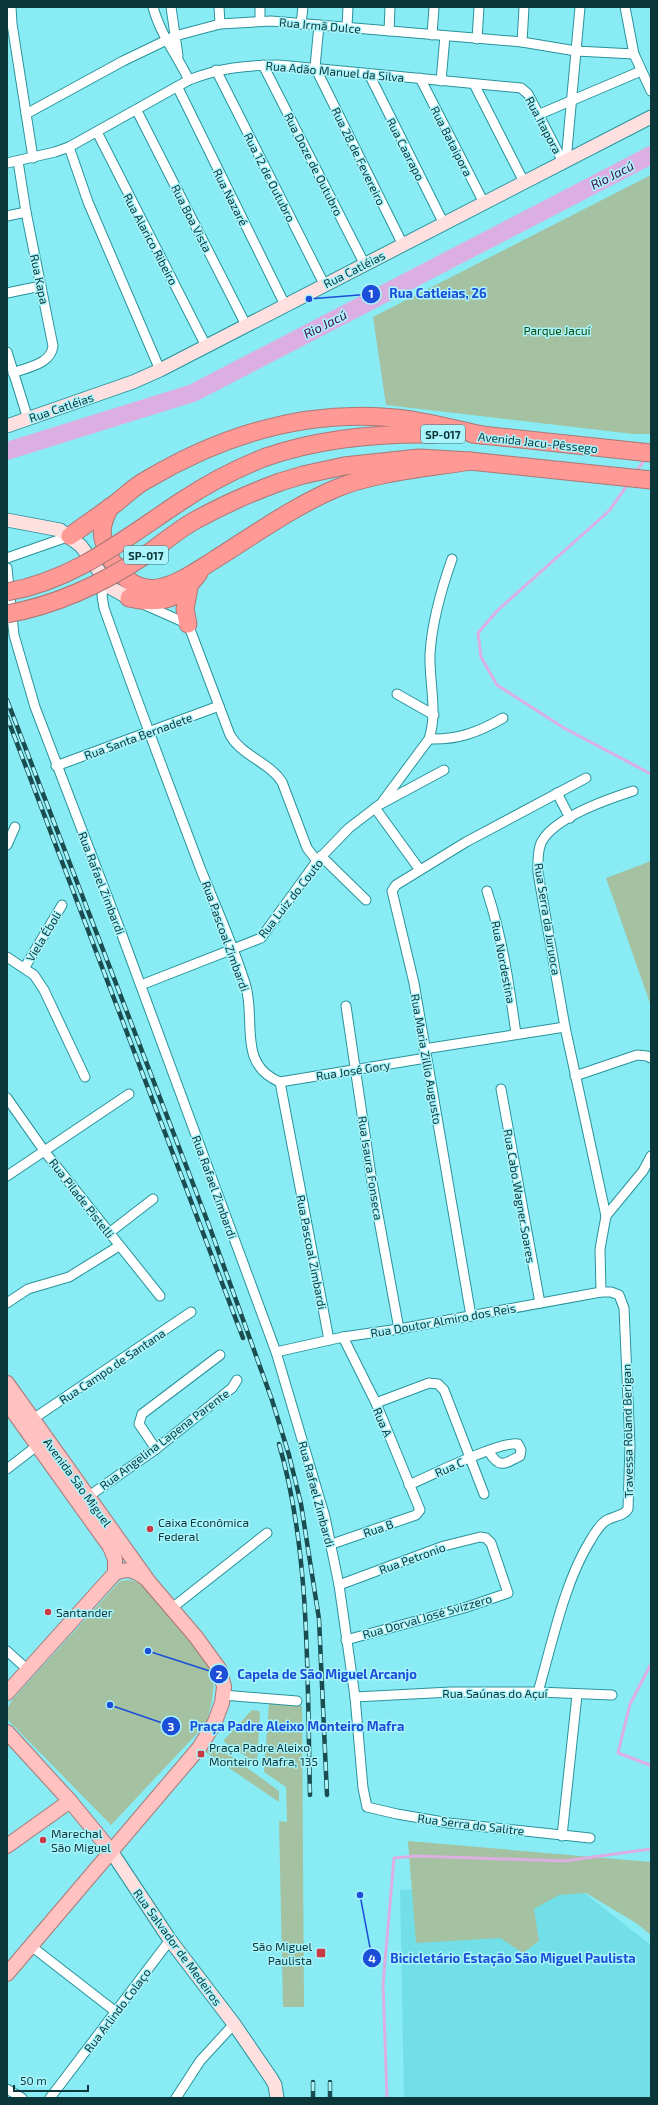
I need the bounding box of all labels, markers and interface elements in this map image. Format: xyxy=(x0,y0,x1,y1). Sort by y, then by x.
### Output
street label: Rua Irmã Dulce xyxy=(279,14,361,36)
street label: Rua Adão Manuel da Silva xyxy=(265,58,405,84)
street label: Rua Itapora xyxy=(523,94,565,156)
street label: Rua Bataipora xyxy=(428,104,476,178)
street label: Rua 28 de Fevereiro xyxy=(329,105,389,207)
street label: Rua Doze de Outubro xyxy=(282,110,346,218)
street label: Rua Caarapo xyxy=(384,115,428,183)
street label: Rua 12 de Outubro xyxy=(241,130,299,224)
water label: Rio Jacú xyxy=(588,157,636,193)
street label: Rua Nazaré xyxy=(211,166,251,228)
street label: Rua Boa Vista xyxy=(169,182,215,254)
street label: Rua Alarico Ribeiro xyxy=(121,191,181,287)
street label: Rua Catléias xyxy=(321,248,387,290)
street label: Rua Kapa xyxy=(28,253,52,305)
callout: Rua Catleias, 26 xyxy=(361,281,494,306)
text: Rua Catleias, 26 xyxy=(389,285,487,301)
text: 1 xyxy=(368,286,374,300)
water label: Rio Jacú xyxy=(301,306,349,342)
park label: Parque Jacuí xyxy=(523,323,592,337)
street label: Rua Catléias xyxy=(27,389,95,425)
road number: SP-017 xyxy=(421,425,465,443)
street label: Avenida Jacu-Pêssego xyxy=(478,429,599,455)
road number: SP-017 xyxy=(124,546,168,564)
street label: Rua Santa Bernadete xyxy=(82,710,194,762)
street label: Rua Rafael Zimbardi xyxy=(76,829,128,937)
street label: Rua Luiz do Couto xyxy=(255,856,325,940)
street label: Rua Serra da Juruoca xyxy=(532,862,564,976)
street label: Rua Pascoal Zimbardi xyxy=(199,879,253,993)
street label: Viela Éboli xyxy=(22,908,64,964)
street label: Rua Nordestina xyxy=(489,919,519,1005)
street label: Rua Maria Zillio Augusto xyxy=(409,993,445,1125)
street label: Rua José Gory xyxy=(315,1057,392,1083)
street label: Rua Isaura Fonseca xyxy=(356,1115,386,1221)
street label: Rua Cabo Wagner Soares xyxy=(501,1128,539,1264)
street label: Rua Rafael Zimbardi xyxy=(190,1133,240,1241)
street label: Rua Pilade Pistelli xyxy=(47,1155,117,1241)
street label: Rua Pascoal Zimbardi xyxy=(294,1193,330,1311)
street label: Rua Doutor Almiro dos Reis xyxy=(369,1300,517,1340)
street label: Rua Campo de Santana xyxy=(56,1325,168,1407)
street label: Travessa Roland Berigan xyxy=(619,1364,635,1498)
street label: Rua Angelina Lapena Parente xyxy=(96,1386,232,1492)
street label: Rua A xyxy=(371,1405,396,1439)
street label: Avenida São Miguel xyxy=(41,1435,115,1529)
street label: Rua Rafael Zimbardi xyxy=(296,1439,338,1549)
street label: Rua C xyxy=(432,1454,466,1480)
place label: Caixa Econômica Federal xyxy=(158,1515,249,1543)
street label: Rua B xyxy=(361,1516,395,1540)
marker: Caixa Econômica Federal xyxy=(145,1524,155,1534)
street label: Rua Petronio xyxy=(377,1539,447,1577)
street label: Rua Dorval José Svizzero xyxy=(361,1591,493,1641)
place label: Santander xyxy=(56,1605,113,1619)
marker: Santander xyxy=(43,1607,53,1617)
callout: Capela de São Miguel Arcanjo xyxy=(209,1662,426,1687)
text: Capela de São Miguel Arcanjo xyxy=(237,1666,417,1682)
text: 2 xyxy=(216,1667,223,1681)
street label: Rua Saúnas do Açuí xyxy=(442,1686,549,1701)
callout: Praça Padre Aleixo Monteiro Mafra xyxy=(161,1714,412,1739)
text: Praça Padre Aleixo Monteiro Mafra xyxy=(190,1718,404,1735)
text: 3 xyxy=(168,1719,175,1733)
place label: Praça Padre Aleixo Monteiro Mafra, 135 xyxy=(209,1740,318,1768)
marker: Praça Padre Aleixo Monteiro Mafra, 135 xyxy=(196,1749,206,1759)
street label: Rua Serra do Salitre xyxy=(417,1811,525,1837)
place label: Marechal São Miguel xyxy=(51,1826,111,1854)
marker: Marechal São Miguel xyxy=(38,1835,48,1845)
street label: Rua Salvador de Medeiros xyxy=(131,1886,225,2008)
place label: São Miguel Paulista xyxy=(252,1939,312,1967)
callout: Bicicletário Estação São Miguel Paulista xyxy=(362,1946,644,1971)
marker: São Miguel Paulista xyxy=(315,1947,327,1959)
text: Bicicletário Estação São Miguel Paulista xyxy=(390,1950,636,1967)
text: 4 xyxy=(368,1951,376,1965)
street label: Rua Arlindo Colaço xyxy=(81,1965,154,2055)
scale bar xyxy=(14,2067,88,2093)
text: 50 m xyxy=(20,2073,47,2087)

